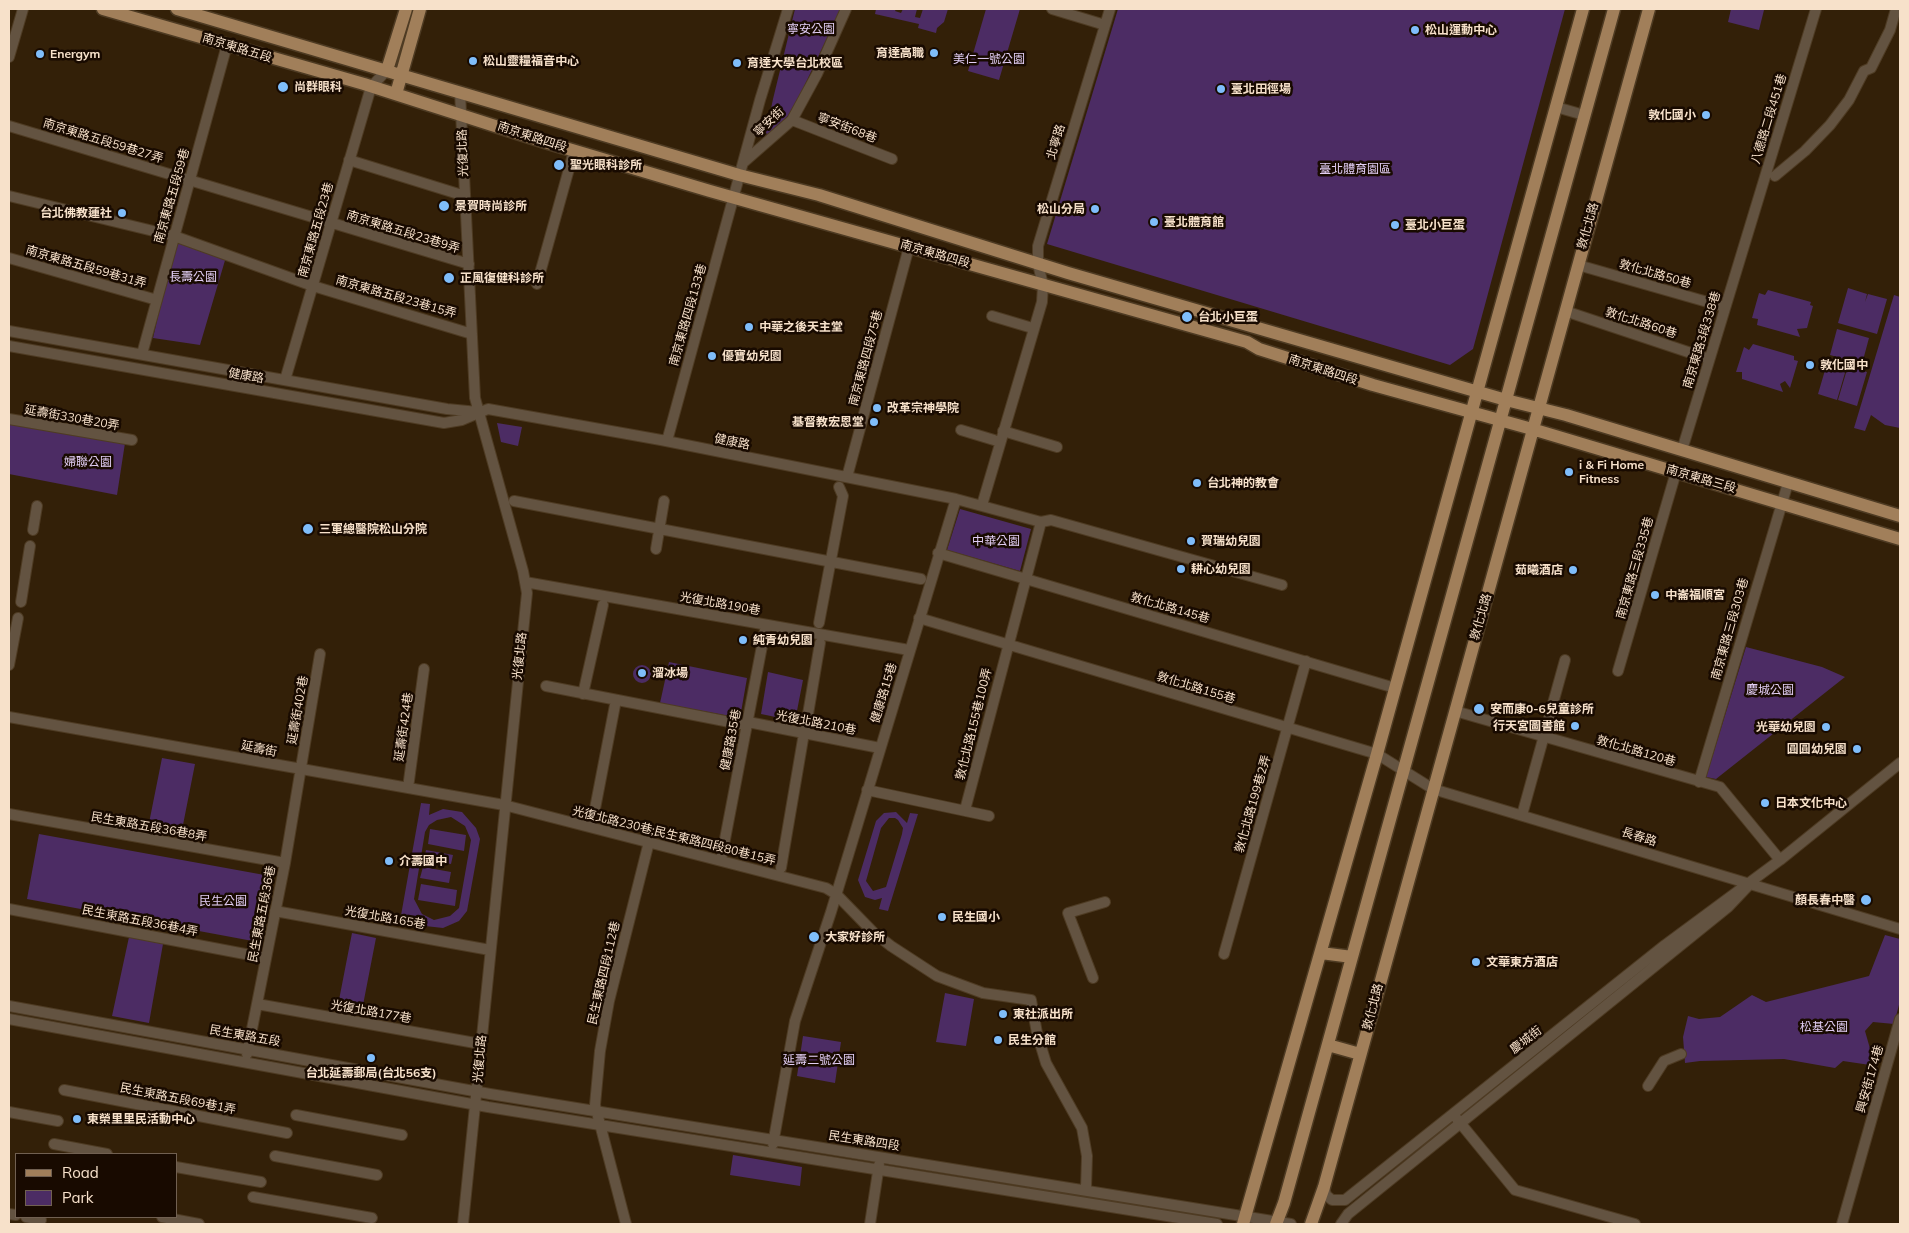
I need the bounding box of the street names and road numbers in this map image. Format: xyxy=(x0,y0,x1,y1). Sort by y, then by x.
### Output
street label: 南京東路五段 xyxy=(200,31,274,65)
street label: 八德路二段451巷 xyxy=(1748,72,1790,166)
street label: 寧安街 xyxy=(751,104,787,140)
street label: 寧安街68巷 xyxy=(815,110,879,146)
street label: 南京東路五段59巷27弄 xyxy=(41,116,165,166)
street label: 南京東路四段 xyxy=(496,119,568,155)
street label: 北寧路 xyxy=(1044,123,1068,161)
street label: 光復北路 xyxy=(455,129,471,177)
street label: 南京東路五段59巷 xyxy=(152,147,192,245)
street label: 南京東路五段23巷 xyxy=(296,181,336,279)
street label: 敦化北路 xyxy=(1574,201,1602,251)
street label: 南京東路五段23巷9弄 xyxy=(345,208,461,256)
street label: 南京東路四段 xyxy=(898,237,972,271)
street label: 南京東路五段59巷31弄 xyxy=(24,243,148,291)
street label: 敦化北路50巷 xyxy=(1617,257,1693,291)
street label: 南京東路四段133巷 xyxy=(667,262,709,368)
street label: 南京東路五段23巷15弄 xyxy=(334,273,458,321)
street label: 南京東路3段338巷 xyxy=(1680,290,1724,390)
street label: 敦化北路60巷 xyxy=(1603,305,1679,341)
street label: 南京東路四段75巷 xyxy=(846,309,886,407)
street label: 南京東路四段 xyxy=(1287,352,1359,388)
street label: 健康路 xyxy=(227,366,265,386)
street label: 延壽街330巷20弄 xyxy=(23,403,121,433)
street label: 健康路 xyxy=(713,431,751,453)
street label: 南京東路三段 xyxy=(1664,462,1738,496)
street label: 南京東路三段335巷 xyxy=(1614,515,1656,621)
street label: 南京東路三段303巷 xyxy=(1709,576,1751,682)
street label: 光復北路190巷 xyxy=(679,590,761,618)
street label: 敦化北路145巷 xyxy=(1129,590,1211,626)
street label: 敦化北路 xyxy=(1467,592,1495,642)
street label: 光復北路 xyxy=(510,631,530,681)
street label: 健康路15巷 xyxy=(868,661,900,725)
street label: 敦化北路155巷100弄 xyxy=(953,666,995,782)
street label: 敦化北路155巷 xyxy=(1155,669,1237,707)
street label: 延壽街402巷 xyxy=(285,674,311,746)
street label: 延壽街424巷 xyxy=(392,692,416,762)
street label: 健康路35巷 xyxy=(718,708,744,772)
street label: 光復北路210巷 xyxy=(775,708,857,738)
street label: 敦化北路120巷 xyxy=(1595,733,1677,769)
street label: 延壽街 xyxy=(240,738,278,760)
street label: 敦化北路199巷2弄 xyxy=(1232,754,1274,854)
street label: 光復北路230巷;民生東路四段80巷15弄 xyxy=(571,804,777,868)
street label: 民生東路五段36巷8弄 xyxy=(90,810,208,844)
street label: 長春路 xyxy=(1620,825,1658,849)
street label: 民生東路五段36巷 xyxy=(246,864,278,964)
street label: 民生東路五段36巷4弄 xyxy=(81,903,199,939)
street label: 光復北路165巷 xyxy=(344,904,426,932)
street label: 民生東路四段112巷 xyxy=(585,920,623,1026)
street label: 敦化北路 xyxy=(1360,982,1386,1032)
street label: 光復北路177巷 xyxy=(330,998,412,1026)
street label: 民生東路五段 xyxy=(208,1023,282,1049)
street label: 慶城街 xyxy=(1507,1023,1545,1057)
street label: 光復北路 xyxy=(471,1034,489,1084)
street label: 興安街174巷 xyxy=(1853,1044,1887,1114)
street label: 民生東路五段69巷1弄 xyxy=(119,1081,237,1117)
street label: 民生東路四段 xyxy=(827,1128,901,1154)

